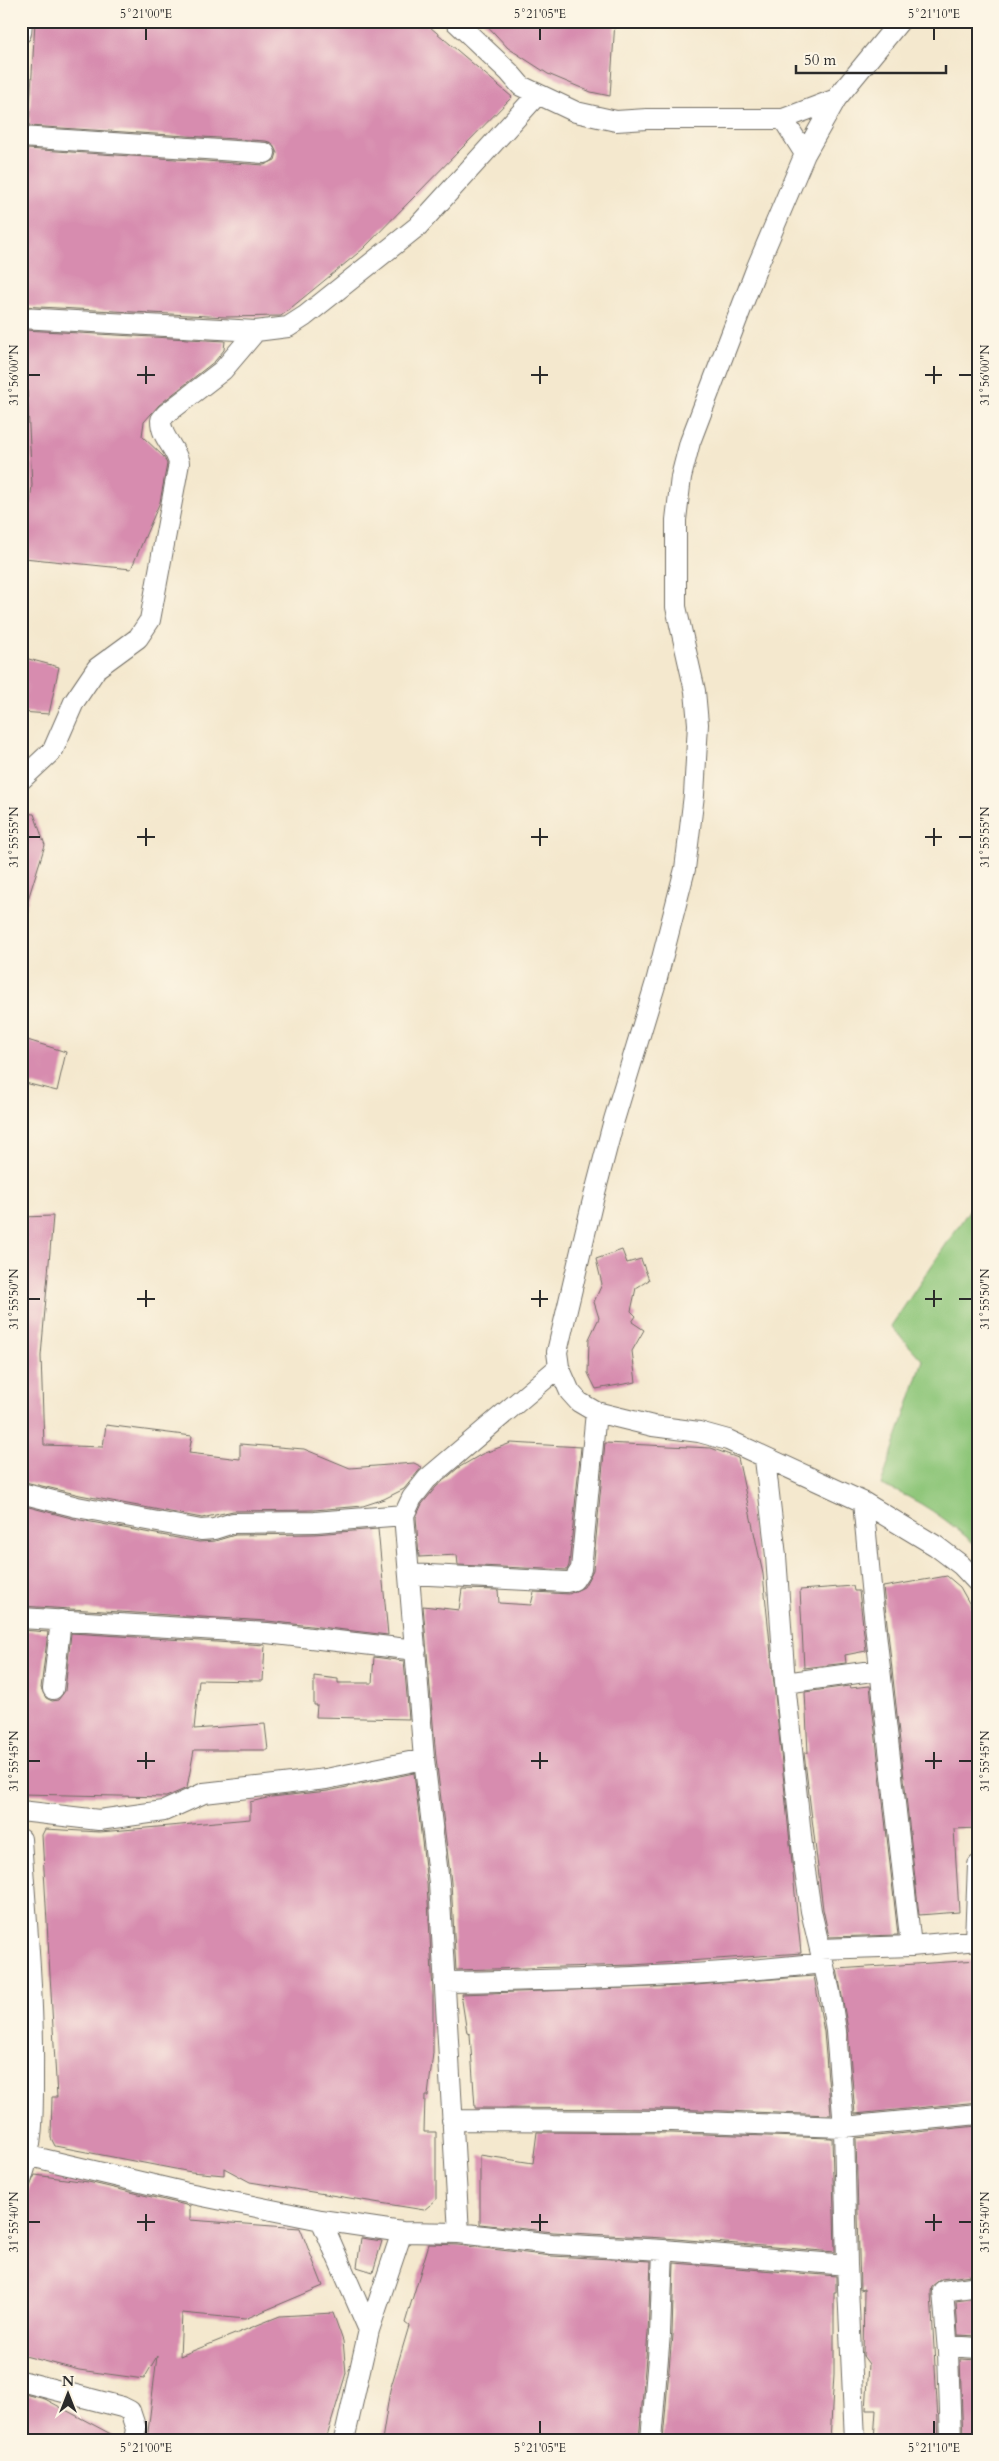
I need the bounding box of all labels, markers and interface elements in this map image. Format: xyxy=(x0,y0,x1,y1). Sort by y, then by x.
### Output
text: 5°21'00"E xyxy=(120,6,172,22)
text: 5°21'05"E xyxy=(514,6,566,22)
text: 5°21'10"E xyxy=(908,6,960,22)
scale bar xyxy=(796,42,946,74)
text: 50 m xyxy=(804,50,836,70)
text: 31°56'00"N xyxy=(6,344,22,405)
text: 31°56'00"N xyxy=(977,344,993,405)
text: 31°55'55"N xyxy=(6,806,22,867)
text: 31°55'55"N xyxy=(977,806,993,867)
text: 31°55'50"N xyxy=(6,1268,22,1329)
text: 31°55'50"N xyxy=(977,1268,993,1329)
text: 31°55'45"N xyxy=(6,1730,22,1791)
text: 31°55'45"N xyxy=(977,1730,993,1791)
text: 31°55'40"N xyxy=(6,2191,22,2252)
text: 31°55'40"N xyxy=(977,2191,993,2252)
north arrow xyxy=(42,2368,92,2418)
text: N xyxy=(62,2372,74,2391)
text: 5°21'00"E xyxy=(120,2440,172,2456)
text: 5°21'05"E xyxy=(514,2440,566,2456)
text: 5°21'10"E xyxy=(908,2440,960,2456)

